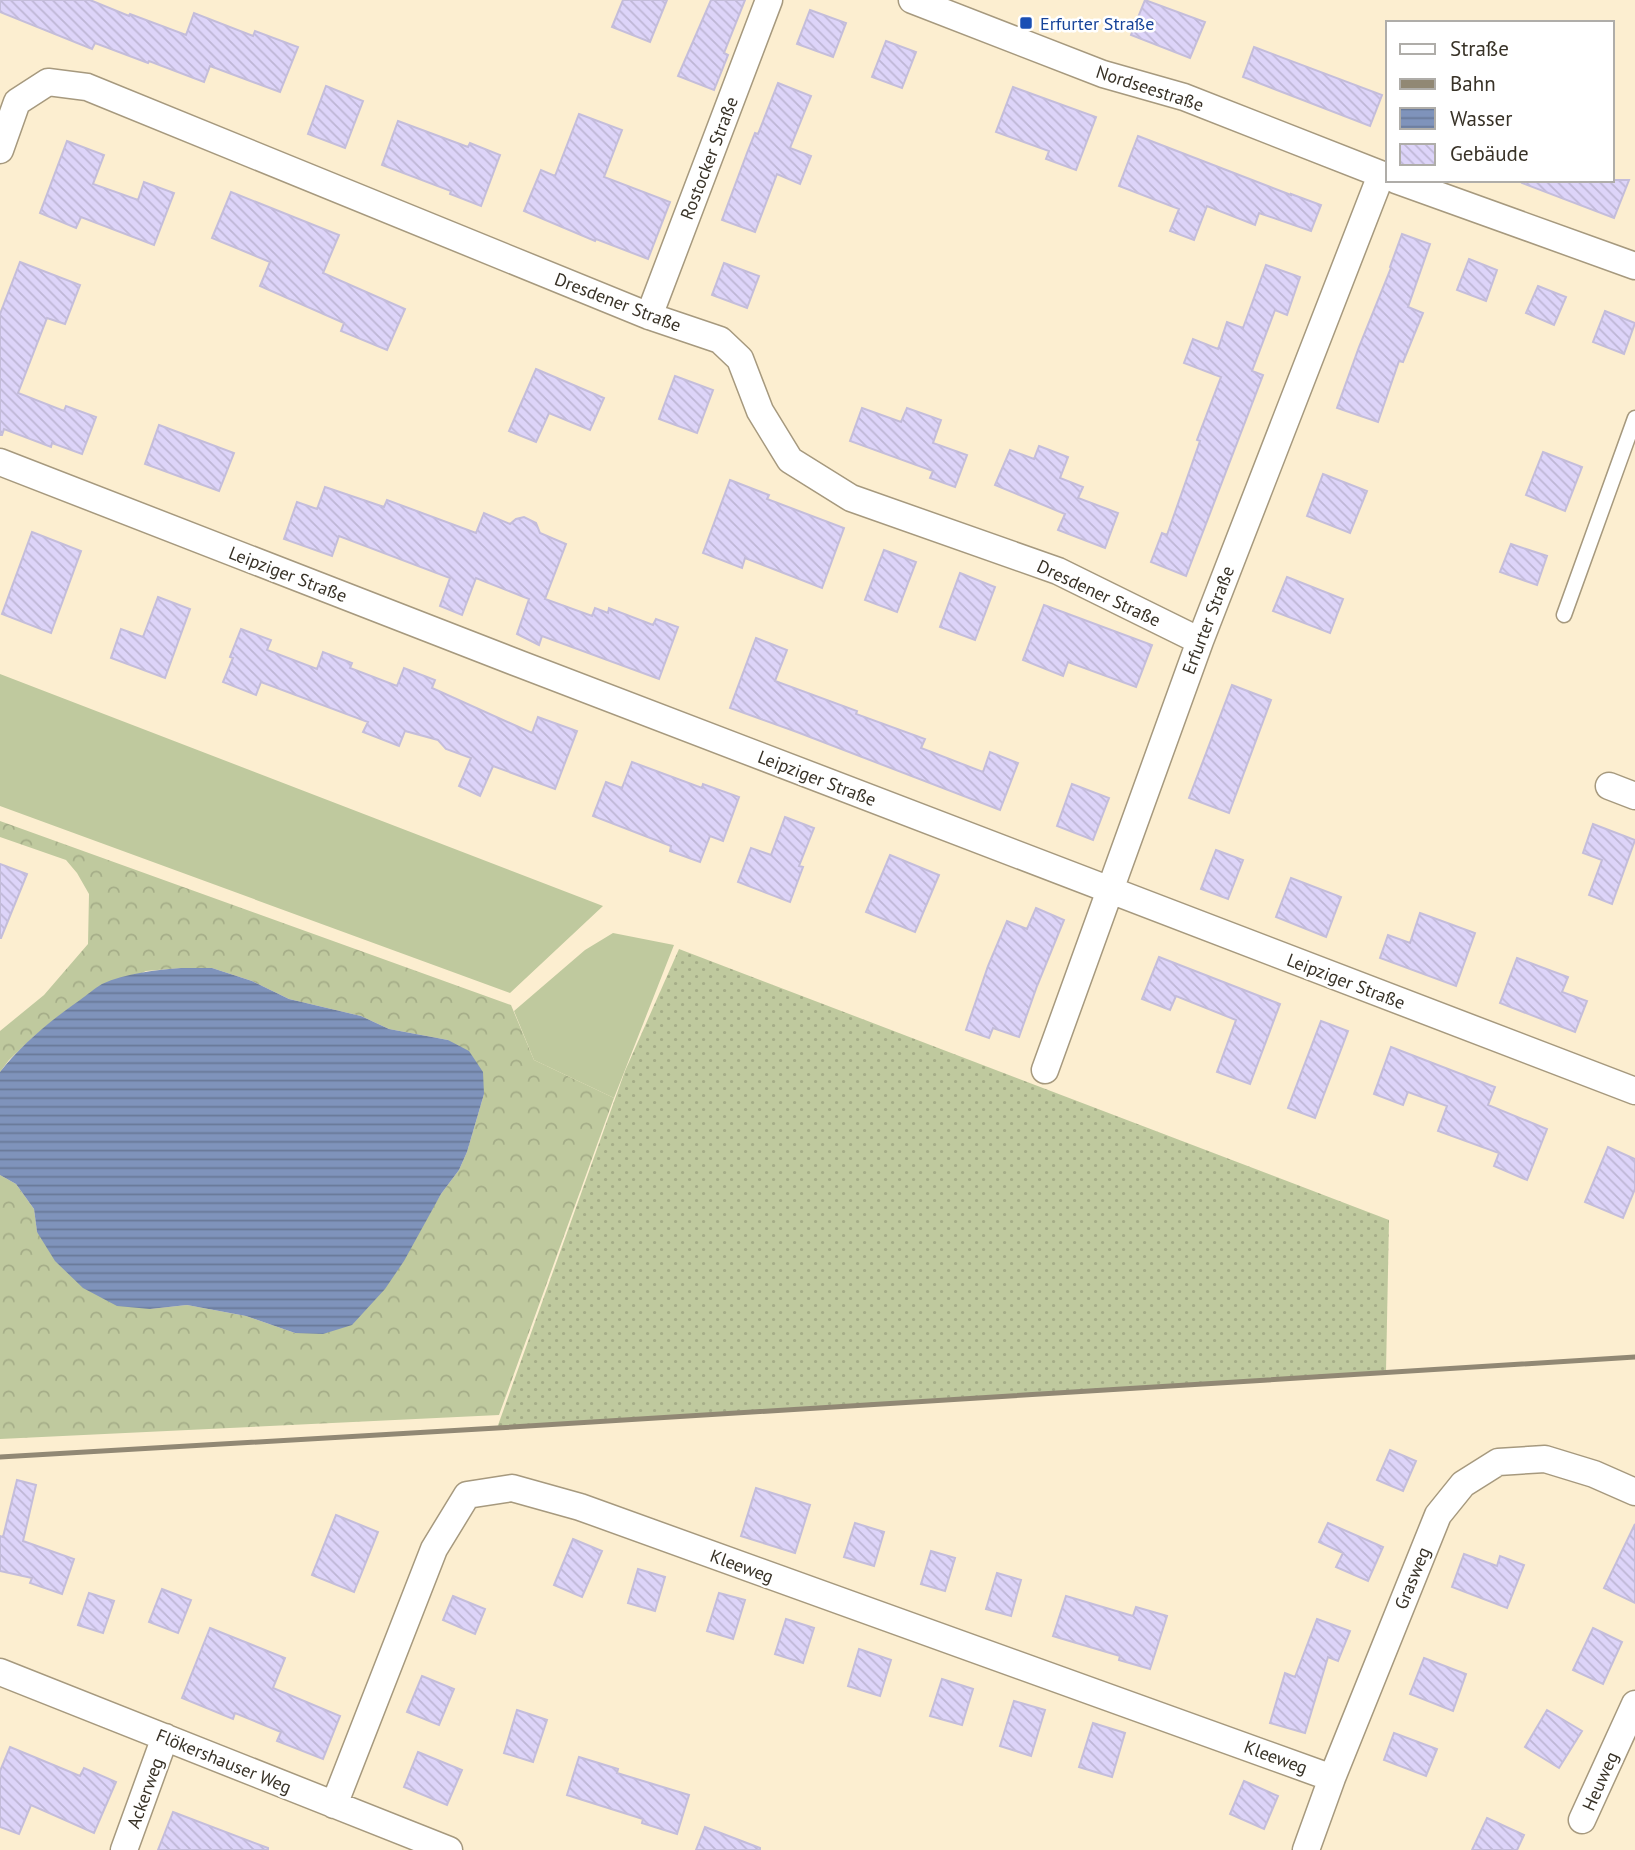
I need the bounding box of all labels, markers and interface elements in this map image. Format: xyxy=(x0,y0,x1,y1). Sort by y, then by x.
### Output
place label: Erfurter Straße xyxy=(1040,12,1154,35)
marker: Erfurter Straße xyxy=(1018,15,1034,31)
legend xyxy=(1386,21,1614,182)
text: Straße xyxy=(1450,35,1509,62)
street label: Nordseestraße xyxy=(1093,60,1207,116)
text: Bahn xyxy=(1450,70,1496,97)
street label: Rostocker Straße xyxy=(675,93,743,223)
text: Wasser xyxy=(1450,105,1512,132)
text: Gebäude xyxy=(1450,140,1529,167)
street label: Dresdener Straße xyxy=(551,267,685,337)
street label: Leipziger Straße xyxy=(226,541,350,607)
street label: Dresdener Straße xyxy=(1033,554,1165,632)
street label: Erfurter Straße xyxy=(1177,562,1239,678)
street label: Leipziger Straße xyxy=(755,745,879,811)
street label: Leipziger Straße xyxy=(1284,948,1408,1014)
street label: Grasweg xyxy=(1389,1543,1435,1613)
street label: Kleeweg xyxy=(707,1544,777,1588)
street label: Flökershauser Weg xyxy=(153,1723,295,1799)
street label: Kleeweg xyxy=(1241,1735,1311,1779)
street label: Heuweg xyxy=(1577,1748,1623,1814)
street label: Ackerweg xyxy=(122,1754,168,1832)

